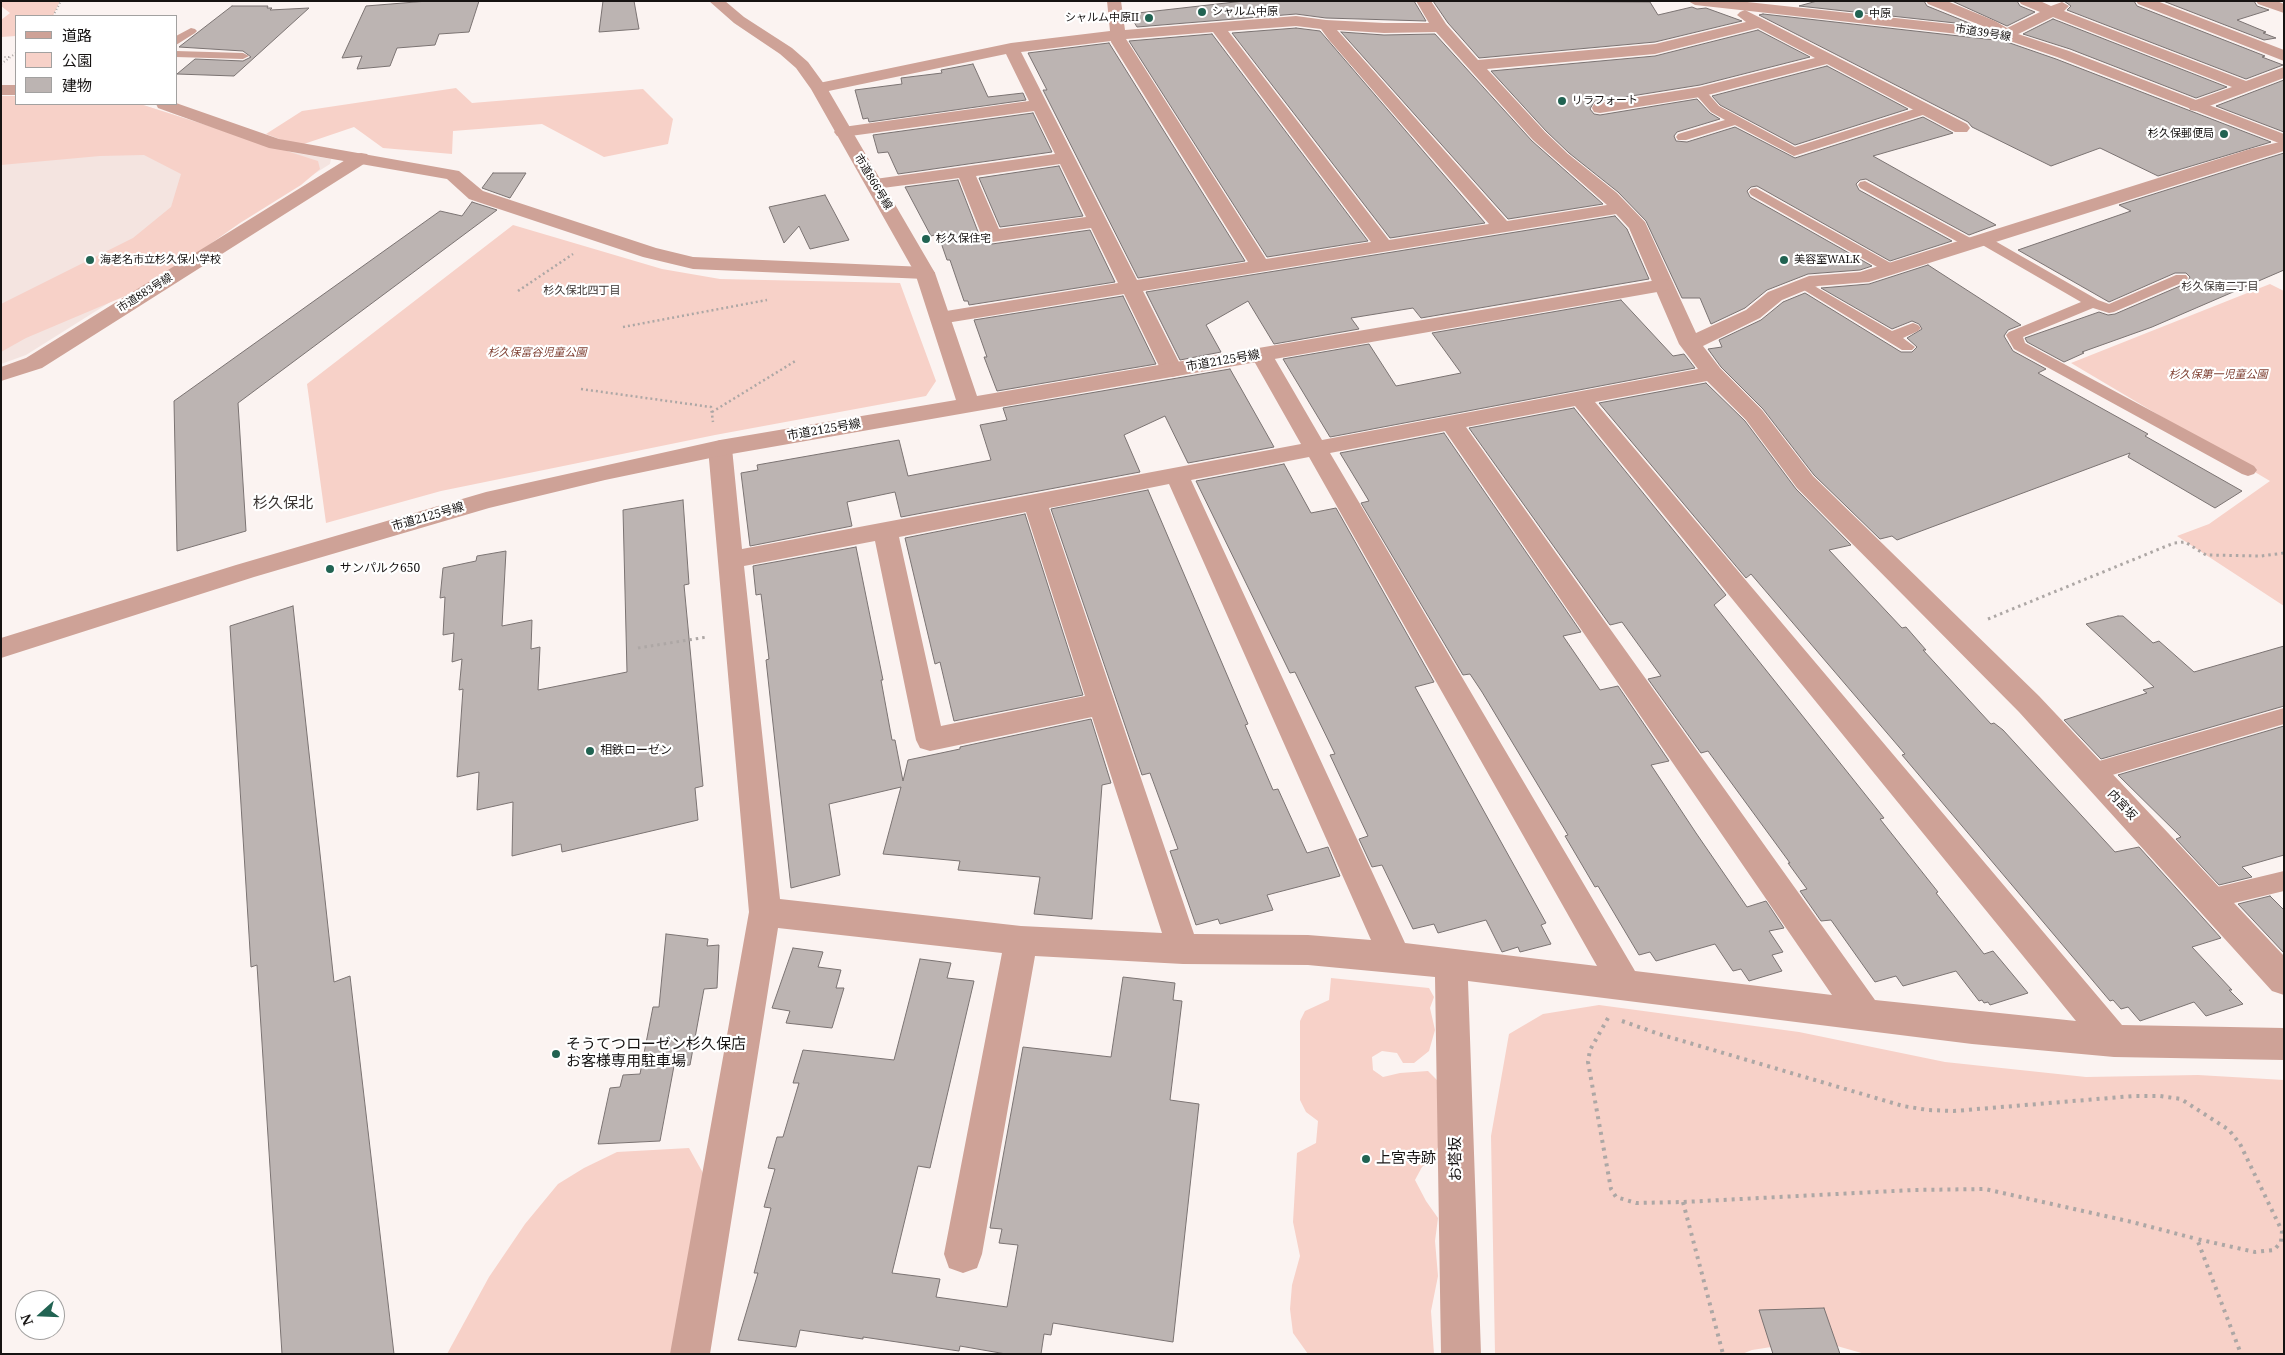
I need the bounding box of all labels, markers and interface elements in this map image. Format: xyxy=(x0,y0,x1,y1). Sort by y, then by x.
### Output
place label: シャルム中原 xyxy=(1212,5,1278,19)
marker: シャルム中原 xyxy=(1196,6,1208,18)
place label: 中原 xyxy=(1869,7,1891,21)
marker: 中原 xyxy=(1853,8,1865,20)
place label: シャルム中原II xyxy=(1065,11,1139,25)
marker: シャルム中原II xyxy=(1143,12,1155,24)
legend xyxy=(15,15,178,105)
street label: 市道39号線 xyxy=(1954,22,2012,44)
text: 道路 xyxy=(62,25,92,45)
text: 公園 xyxy=(62,50,92,70)
text: 建物 xyxy=(62,75,92,95)
place label: リラフォート xyxy=(1572,94,1638,108)
marker: リラフォート xyxy=(1556,95,1568,107)
place label: 杉久保郵便局 xyxy=(2148,127,2214,141)
marker: 杉久保郵便局 xyxy=(2218,128,2230,140)
street label: 市道866号線 xyxy=(851,152,895,212)
place label: 杉久保住宅 xyxy=(936,232,991,246)
marker: 杉久保住宅 xyxy=(920,233,932,245)
place label: 海老名市立杉久保小学校 xyxy=(100,253,221,267)
place label: 美容室WALK xyxy=(1794,253,1860,267)
marker: 海老名市立杉久保小学校 xyxy=(84,254,96,266)
marker: 美容室WALK xyxy=(1778,254,1790,266)
street label: 市道883号線 xyxy=(115,271,175,315)
district label: 杉久保南二丁目 xyxy=(2182,280,2258,294)
district label: 杉久保北四丁目 xyxy=(544,284,620,298)
park label: 杉久保富谷児童公園 xyxy=(488,346,586,360)
street label: 市道2125号線 xyxy=(1185,347,1261,375)
park label: 杉久保第一児童公園 xyxy=(2169,368,2267,382)
street label: 市道2125号線 xyxy=(786,416,862,444)
district label: 杉久保北 xyxy=(253,495,313,513)
street label: 市道2125号線 xyxy=(390,500,466,534)
place label: サンパルク650 xyxy=(340,562,420,576)
marker: サンパルク650 xyxy=(324,563,336,575)
place label: 相鉄ローゼン xyxy=(600,744,672,758)
marker: 相鉄ローゼン xyxy=(584,745,596,757)
street label: 内宮坂 xyxy=(2104,787,2140,823)
place label: そうてつローゼン杉久保店 お客様専用駐車場 xyxy=(566,1036,746,1071)
marker: そうてつローゼン杉久保店 お客様専用駐車場 xyxy=(550,1048,562,1060)
street label: お塔坂 xyxy=(1447,1136,1465,1182)
place label: 上宮寺跡 xyxy=(1376,1150,1436,1168)
marker: 上宮寺跡 xyxy=(1360,1153,1372,1165)
north arrow xyxy=(15,1290,65,1340)
text: N xyxy=(16,1312,37,1328)

